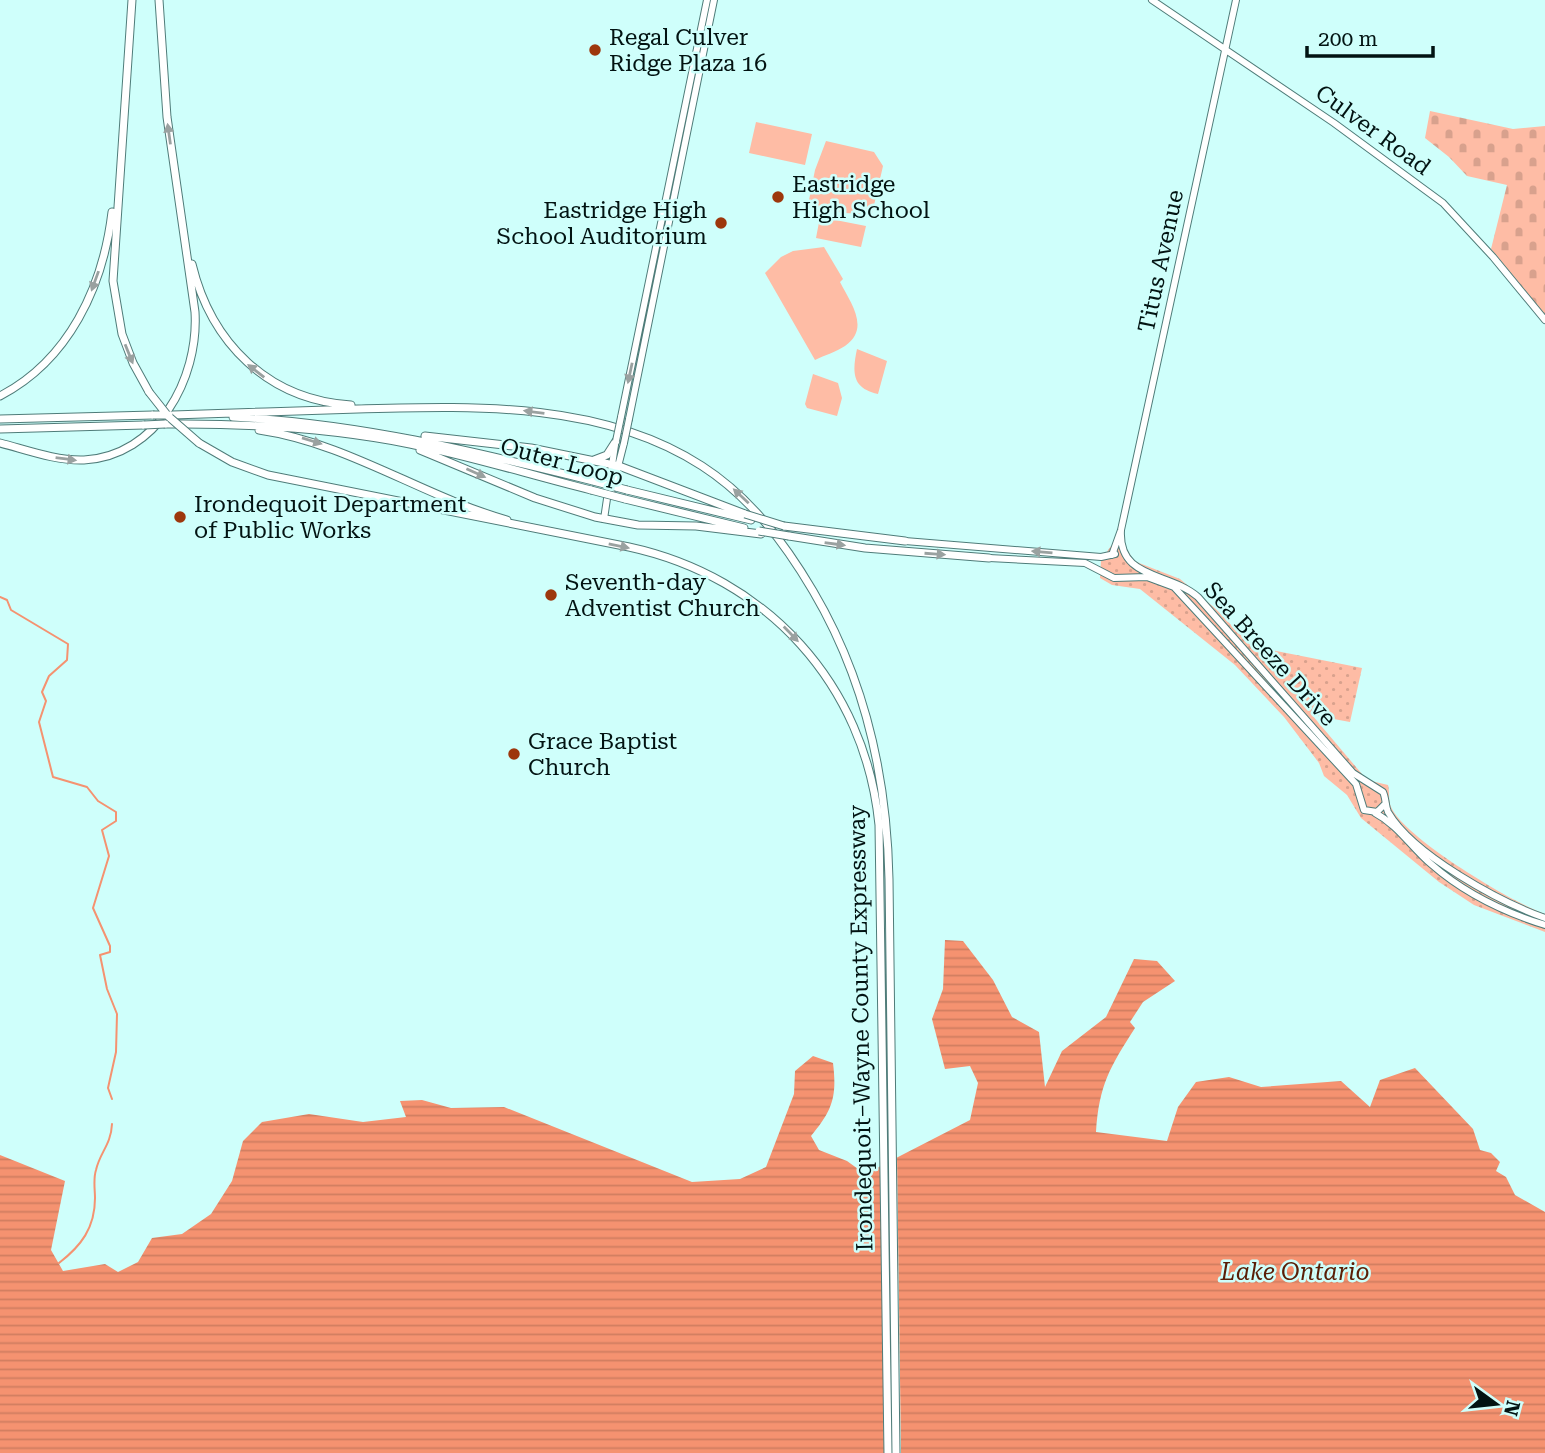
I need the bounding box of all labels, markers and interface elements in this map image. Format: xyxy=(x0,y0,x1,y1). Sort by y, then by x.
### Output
scale bar xyxy=(1307,14,1433,58)
place label: Regal Culver Ridge Plaza 16 xyxy=(609,24,767,77)
text: 200 m xyxy=(1318,27,1378,51)
marker: Regal Culver Ridge Plaza 16 xyxy=(587,42,603,58)
street label: Culver Road xyxy=(1310,79,1436,181)
one-way arrow xyxy=(163,123,174,145)
place label: Eastridge High School xyxy=(792,171,930,224)
street label: Titus Avenue xyxy=(1133,187,1189,335)
marker: Eastridge High School xyxy=(770,189,786,205)
place label: Eastridge High School Auditorium xyxy=(497,197,707,250)
marker: Eastridge High School Auditorium xyxy=(713,215,729,231)
one-way arrow xyxy=(90,270,101,291)
one-way arrow xyxy=(124,344,135,365)
one-way arrow xyxy=(624,362,635,384)
one-way arrow xyxy=(247,363,265,378)
one-way arrow xyxy=(522,407,544,418)
street label: Outer Loop xyxy=(497,433,627,491)
one-way arrow xyxy=(301,437,322,447)
one-way arrow xyxy=(56,453,78,464)
one-way arrow xyxy=(466,468,487,479)
one-way arrow xyxy=(732,488,750,504)
place label: Irondequoit Department of Public Works xyxy=(194,491,467,544)
marker: Irondequoit Department of Public Works xyxy=(172,509,188,525)
one-way arrow xyxy=(824,539,846,550)
one-way arrow xyxy=(608,540,630,551)
one-way arrow xyxy=(1030,546,1052,557)
one-way arrow xyxy=(925,549,947,560)
place label: Seventh-day Adventist Church xyxy=(565,569,760,622)
street label: Sea Breeze Drive xyxy=(1198,576,1342,732)
marker: Seventh-day Adventist Church xyxy=(543,587,559,603)
one-way arrow xyxy=(782,626,799,643)
place label: Grace Baptist Church xyxy=(528,728,678,781)
marker: Grace Baptist Church xyxy=(506,746,522,762)
street label: Irondequoit–Wayne County Expressway xyxy=(844,804,878,1251)
water label: Lake Ontario xyxy=(1220,1258,1369,1286)
north arrow xyxy=(1461,1369,1531,1439)
text: N xyxy=(1499,1398,1525,1419)

